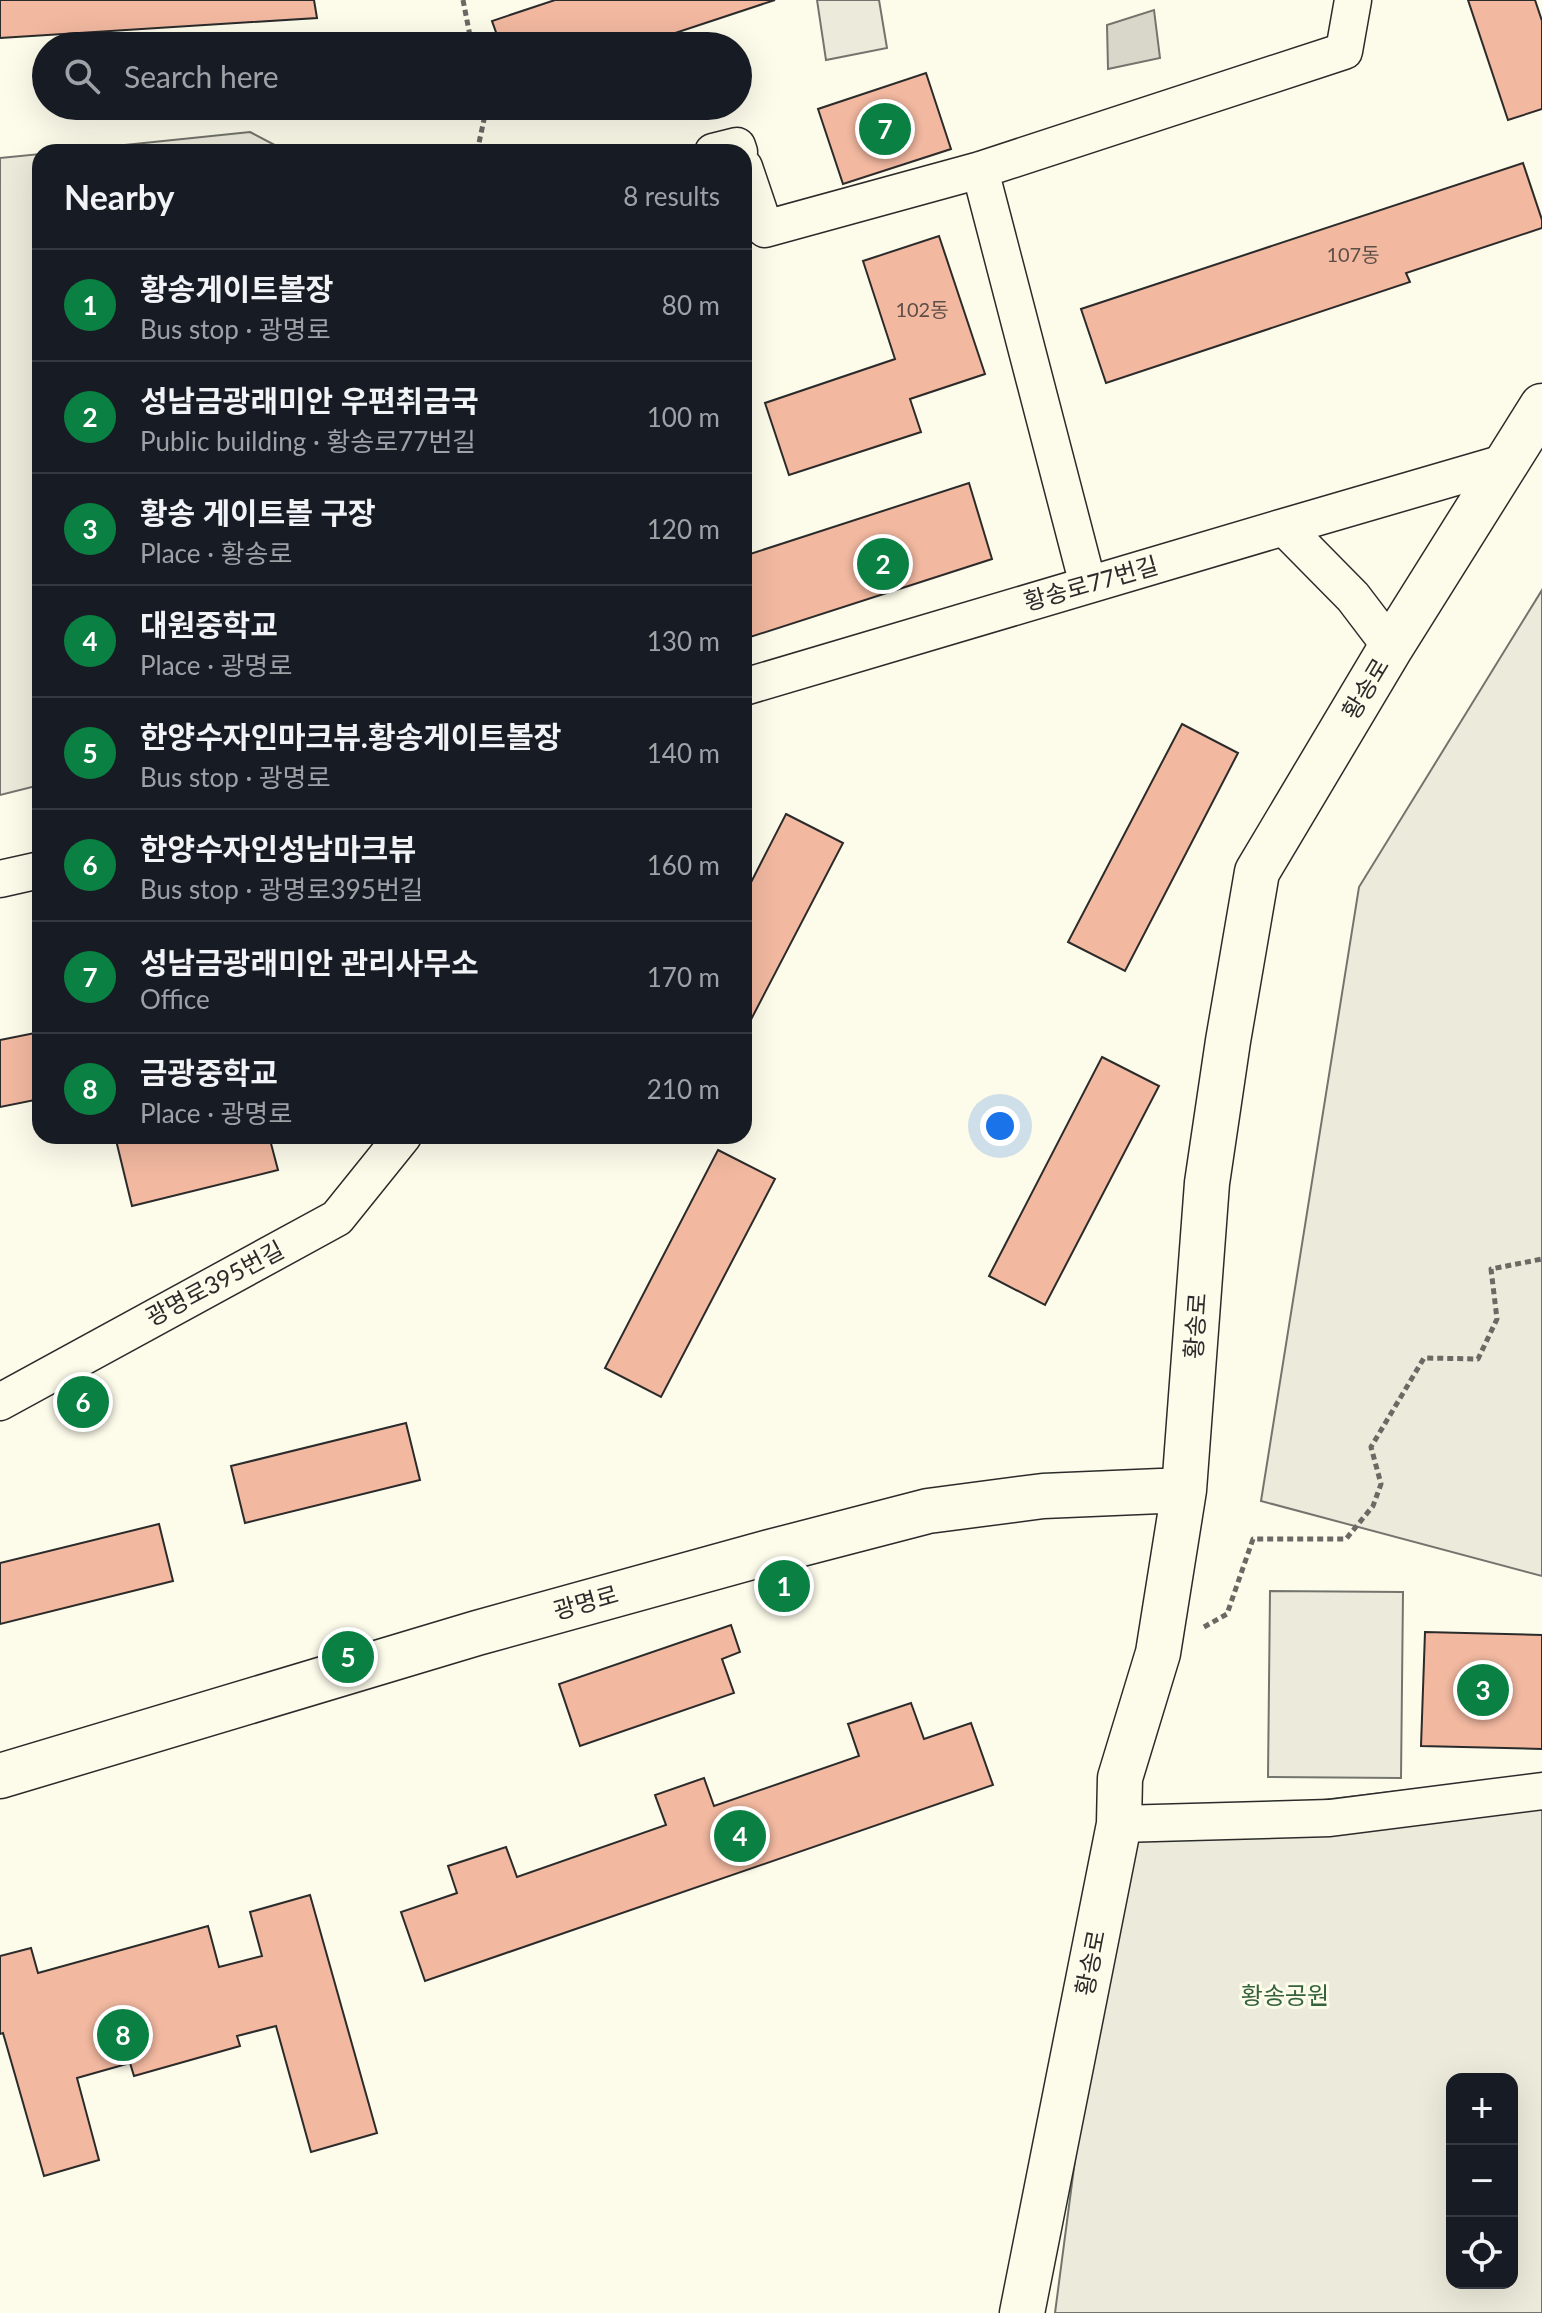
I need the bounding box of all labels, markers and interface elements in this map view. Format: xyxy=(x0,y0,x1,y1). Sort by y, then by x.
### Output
search box xyxy=(32,32,752,120)
icon: search xyxy=(60,54,104,98)
text: Search here xyxy=(124,58,279,94)
pin: 7 xyxy=(859,99,911,159)
text: Nearby xyxy=(64,176,175,217)
text: 8 results xyxy=(623,180,720,212)
house number: 107동 xyxy=(1326,242,1380,266)
text: 황송게이트볼장 xyxy=(140,270,333,306)
text: 1 xyxy=(82,289,98,321)
text: 80 m xyxy=(662,289,720,321)
house number: 102동 xyxy=(895,297,949,321)
text: Bus stop · 광명로 xyxy=(140,313,331,345)
text: 성남금광래미안 우편취금국 xyxy=(140,382,479,418)
text: 2 xyxy=(82,401,98,433)
text: 100 m xyxy=(647,401,720,433)
text: Public building · 황송로77번길 xyxy=(140,425,476,457)
text: 황송 게이트볼 구장 xyxy=(140,494,375,530)
text: 3 xyxy=(82,513,98,545)
text: 120 m xyxy=(647,513,720,545)
pin: 2 xyxy=(857,534,909,594)
text: Place · 황송로 xyxy=(140,537,292,569)
street label: 황송로77번길 xyxy=(1020,550,1161,616)
text: 대원중학교 xyxy=(140,606,278,642)
text: 4 xyxy=(82,625,98,657)
text: 130 m xyxy=(647,625,720,657)
text: Place · 광명로 xyxy=(140,649,292,681)
street label: 황송로 xyxy=(1335,652,1394,724)
text: 한양수자인마크뷰.황송게이트볼장 xyxy=(140,718,561,754)
text: 5 xyxy=(82,737,98,769)
text: 140 m xyxy=(647,737,720,769)
text: Bus stop · 광명로 xyxy=(140,761,331,793)
text: 한양수자인성남마크뷰 xyxy=(140,830,416,866)
text: 6 xyxy=(82,849,98,881)
text: 160 m xyxy=(647,849,720,881)
text: Bus stop · 광명로395번길 xyxy=(140,873,424,905)
text: 성남금광래미안 관리사무소 xyxy=(140,944,479,980)
text: 7 xyxy=(82,961,98,993)
text: 170 m xyxy=(647,961,720,993)
text: Office xyxy=(140,983,210,1015)
text: 금광중학교 xyxy=(140,1054,278,1090)
text: 8 xyxy=(82,1073,98,1105)
text: 210 m xyxy=(647,1073,720,1105)
text: Place · 광명로 xyxy=(140,1097,292,1129)
your location xyxy=(980,1106,1020,1146)
street label: 광명로395번길 xyxy=(140,1234,288,1331)
street label: 황송로 xyxy=(1178,1292,1211,1360)
pin: 6 xyxy=(57,1372,109,1432)
pin: 1 xyxy=(758,1556,810,1616)
street label: 광명로 xyxy=(550,1578,621,1625)
pin: 5 xyxy=(322,1627,374,1687)
pin: 3 xyxy=(1457,1660,1509,1720)
pin: 4 xyxy=(714,1806,766,1866)
street label: 황송로 xyxy=(1069,1927,1110,1998)
park label: 황송공원 xyxy=(1241,1980,1329,2009)
pin: 8 xyxy=(97,2005,149,2065)
map controls xyxy=(1446,2073,1518,2289)
button: + xyxy=(1446,2073,1518,2145)
button: − xyxy=(1446,2145,1518,2217)
button: locate xyxy=(1446,2217,1518,2289)

